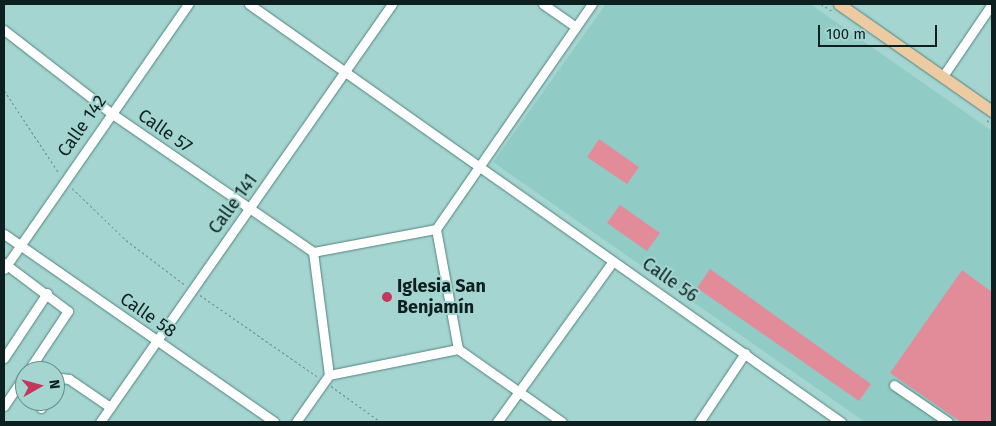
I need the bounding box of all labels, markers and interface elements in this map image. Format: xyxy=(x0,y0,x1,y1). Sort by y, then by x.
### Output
scale bar xyxy=(821,15,940,47)
text: 100 m xyxy=(826,25,866,43)
street label: Calle 142 xyxy=(53,91,111,161)
street label: Calle 57 xyxy=(134,105,196,157)
street label: Calle 141 xyxy=(204,170,262,238)
street label: Calle 56 xyxy=(638,253,702,307)
place label: Iglesia San Benjamín xyxy=(397,276,486,318)
street label: Calle 58 xyxy=(116,288,180,342)
marker: Iglesia San Benjamín xyxy=(381,291,393,303)
north arrow xyxy=(15,361,65,411)
text: N xyxy=(45,379,63,390)

